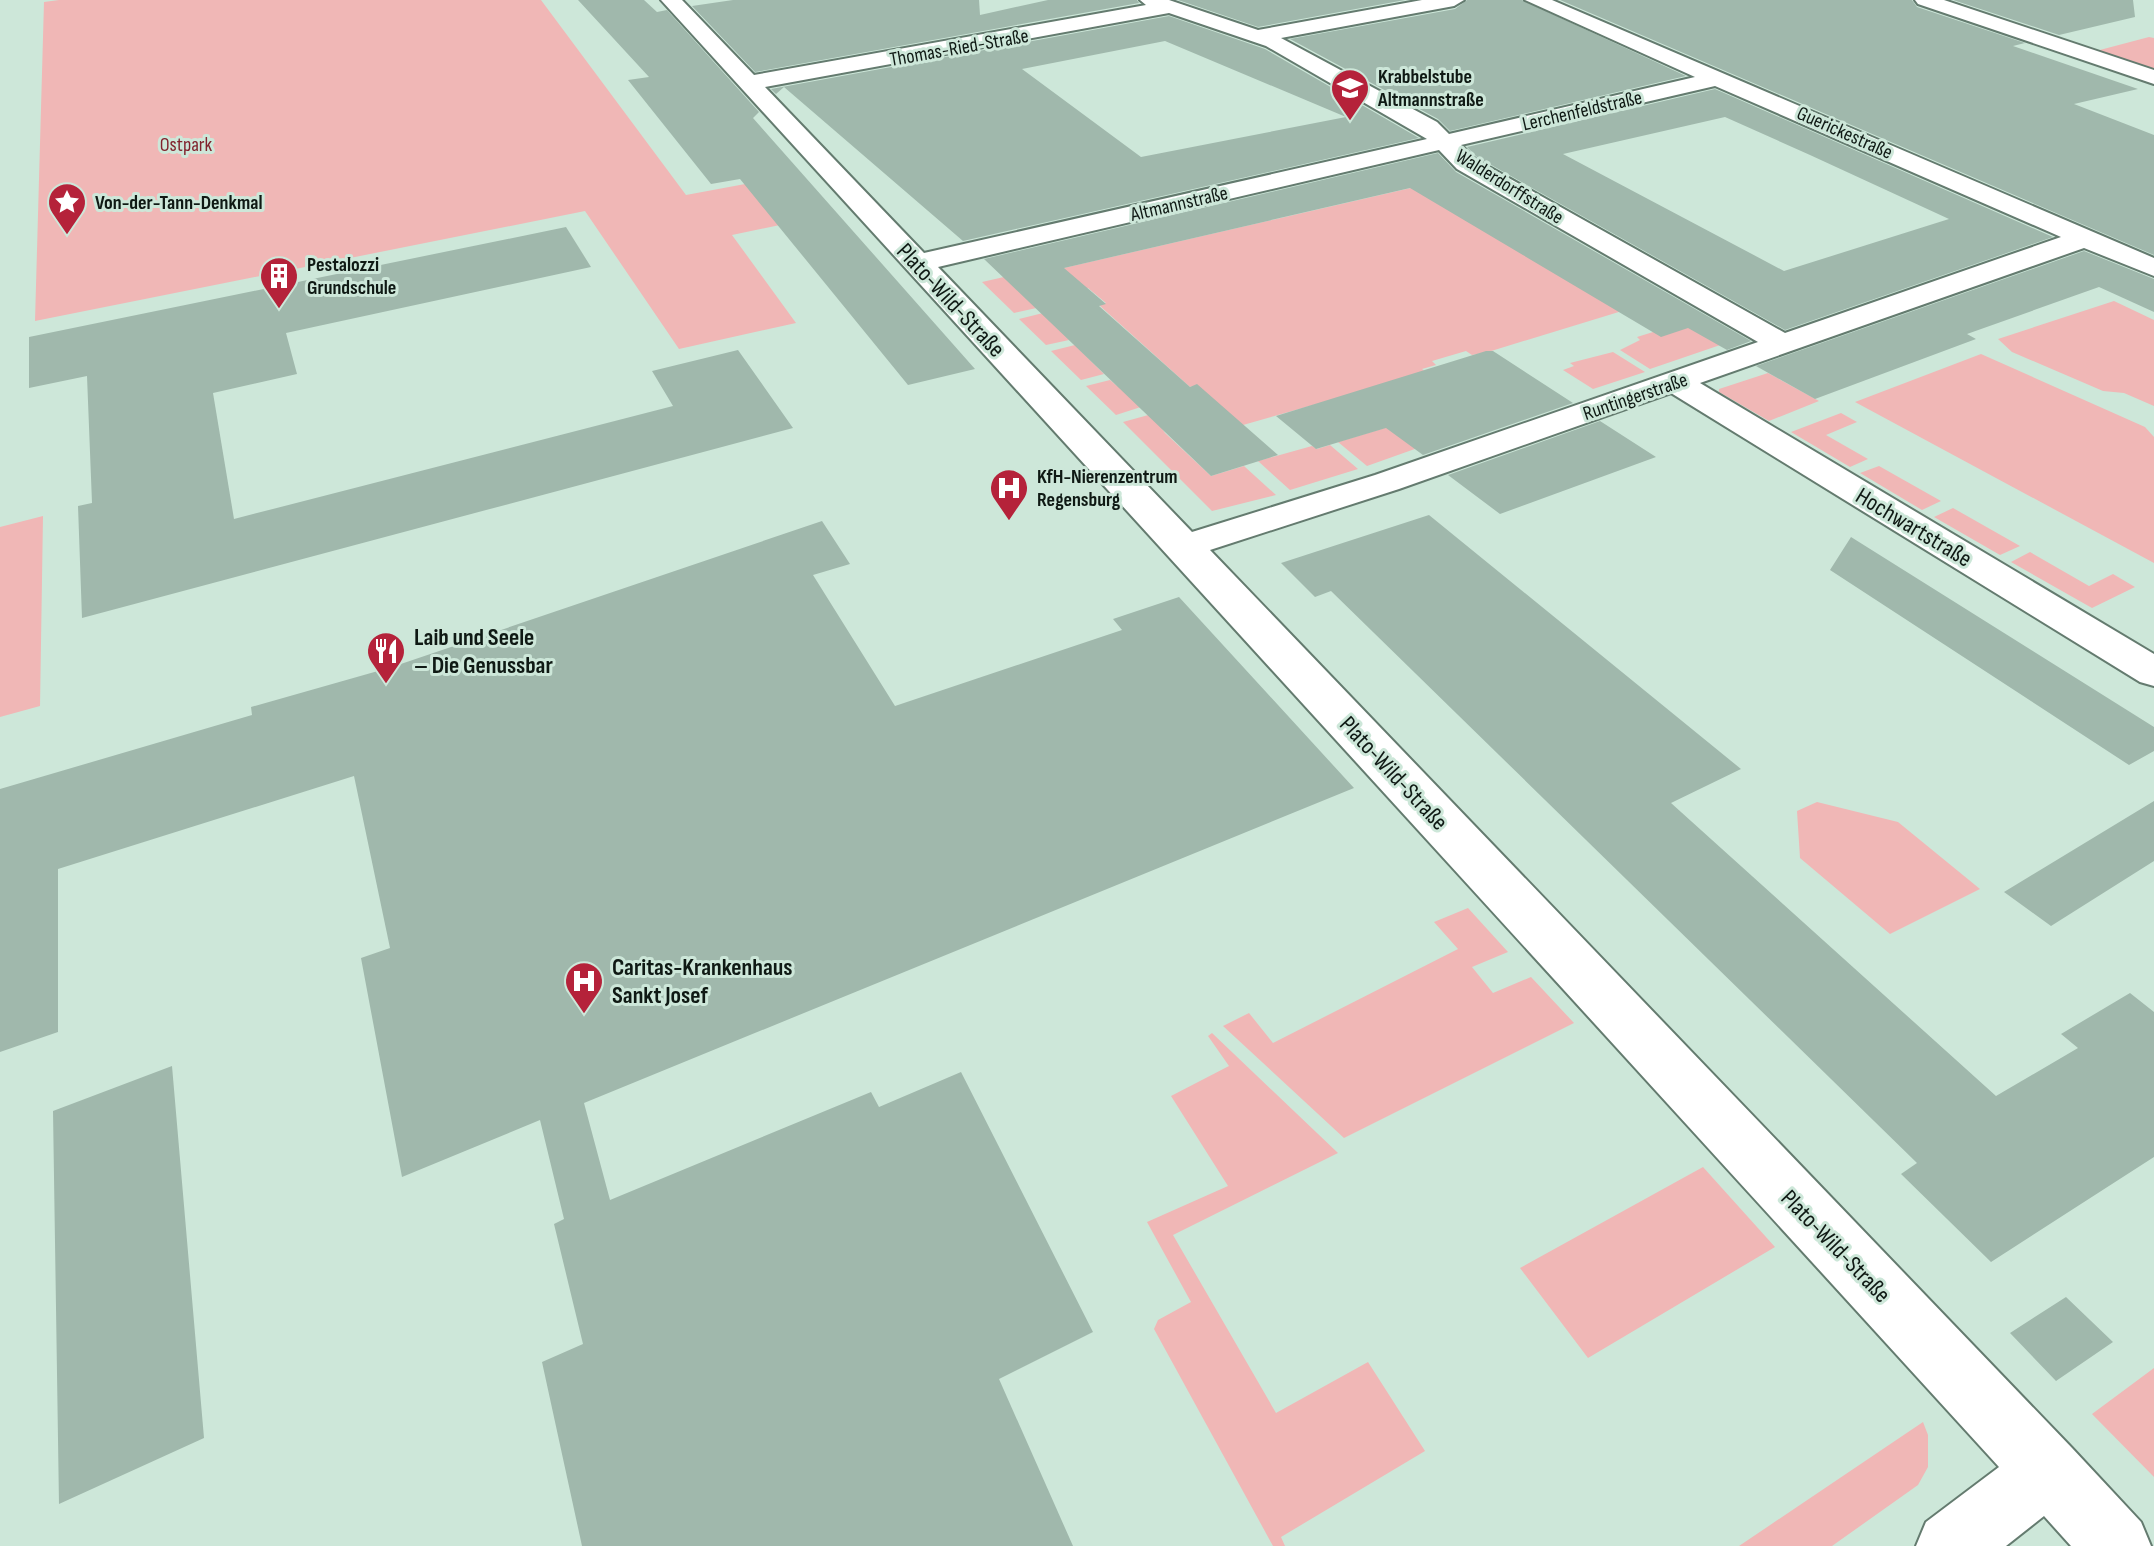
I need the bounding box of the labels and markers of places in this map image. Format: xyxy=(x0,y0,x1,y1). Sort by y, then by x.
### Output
place label: Krabbelstube Altmannstraße xyxy=(1377,65,1484,112)
school or university icon: Krabbelstube Altmannstraße xyxy=(1329,67,1371,122)
place icon: Von-der-Tann-Denkmal xyxy=(46,181,88,236)
place label: Von-der-Tann-Denkmal xyxy=(95,191,262,215)
place label: Pestalozzi Grundschule xyxy=(307,253,396,300)
building icon: Pestalozzi Grundschule xyxy=(258,255,300,310)
place label: KfH-Nierenzentrum Regensburg xyxy=(1037,465,1177,512)
hospital icon: KfH-Nierenzentrum Regensburg xyxy=(988,467,1030,522)
place label: Laib und Seele – Die Genussbar xyxy=(414,623,553,680)
restaurant icon: Laib und Seele – Die Genussbar xyxy=(365,630,407,685)
place label: Caritas-Krankenhaus Sankt Josef xyxy=(612,953,792,1010)
hospital icon: Caritas-Krankenhaus Sankt Josef xyxy=(563,960,605,1015)

